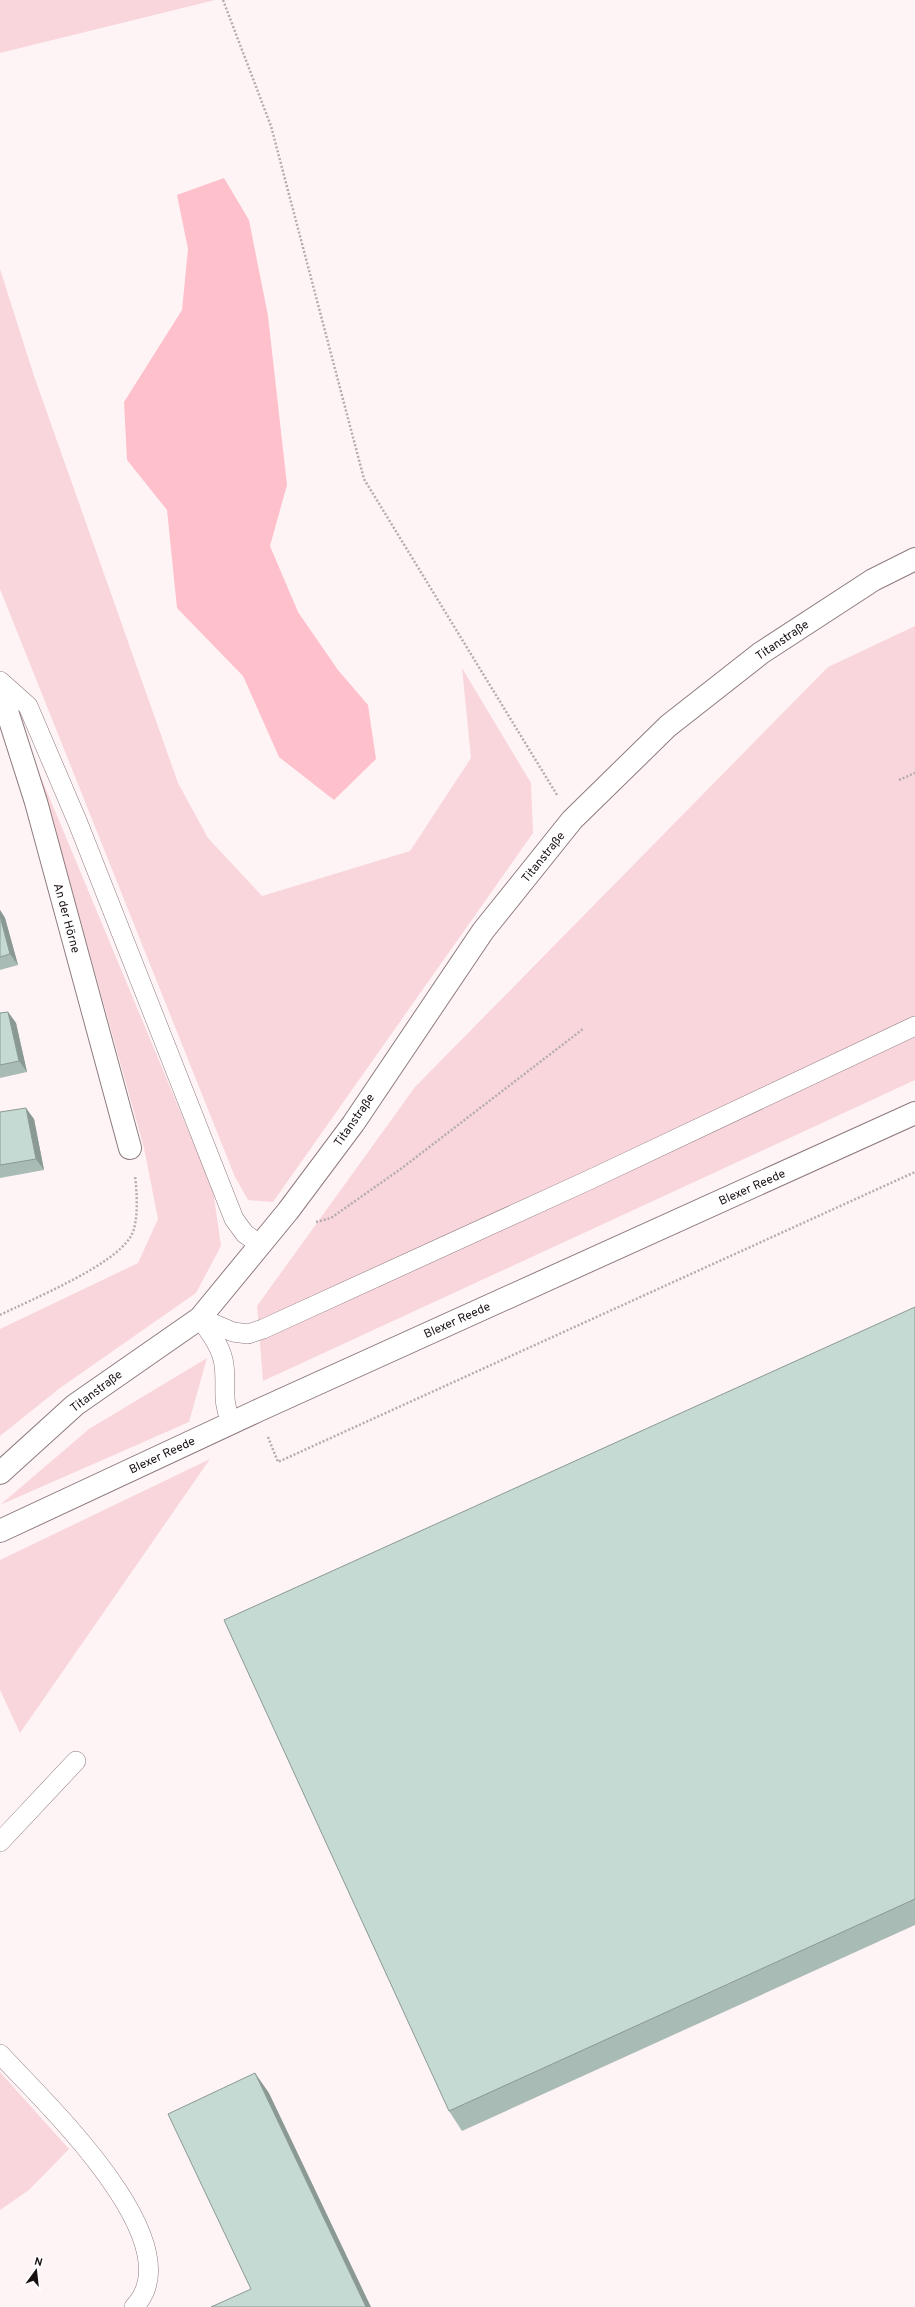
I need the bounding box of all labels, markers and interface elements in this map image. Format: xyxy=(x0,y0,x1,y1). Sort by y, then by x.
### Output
street label: Titanstraße xyxy=(753,617,812,665)
street label: Titanstraße xyxy=(518,829,569,886)
street label: An der Hörne xyxy=(49,882,83,955)
street label: Titanstraße xyxy=(331,1091,379,1150)
street label: Blexer Reede xyxy=(717,1166,788,1210)
street label: Blexer Reede xyxy=(422,1299,493,1343)
street label: Titanstraße xyxy=(67,1367,126,1417)
street label: Blexer Reede xyxy=(127,1434,198,1478)
north arrow xyxy=(16,2251,56,2291)
text: N xyxy=(33,2255,44,2270)

